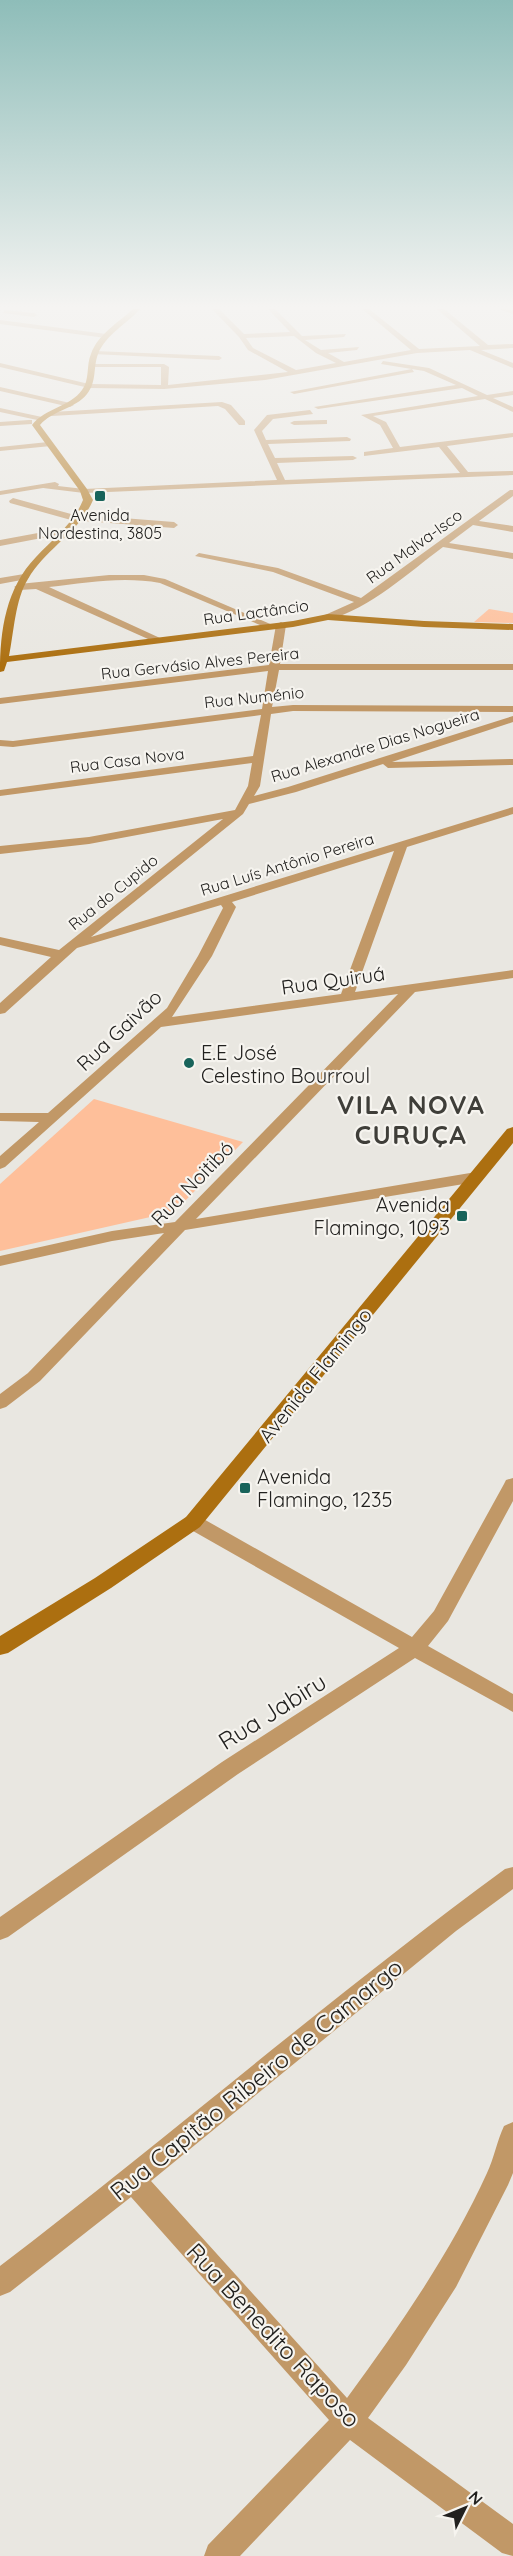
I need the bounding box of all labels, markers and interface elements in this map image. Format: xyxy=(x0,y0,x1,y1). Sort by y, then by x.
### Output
marker: Avenida Nordestina, 3805 xyxy=(93,489,107,503)
street label: Rua Malva-Isco xyxy=(362,504,466,588)
place label: Avenida Nordestina, 3805 xyxy=(38,505,162,543)
street label: Rua Lactâncio xyxy=(202,595,310,629)
street label: Rua Gervásio Alves Pereira xyxy=(100,643,300,683)
street label: Rua Numénio xyxy=(203,682,305,712)
street label: Rua Alexandre Dias Nogueira xyxy=(268,704,482,786)
street label: Rua Casa Nova xyxy=(69,743,185,777)
street label: Rua Luís Antônio Pereira xyxy=(198,828,376,900)
street label: Rua do Cupido xyxy=(64,850,162,934)
street label: Rua Quiruá xyxy=(280,960,386,1000)
street label: Rua Gaivão xyxy=(71,984,167,1076)
place label: E.E José Celestino Bourroul xyxy=(201,1040,370,1088)
marker: E.E José Celestino Bourroul xyxy=(182,1056,196,1070)
district label: VILA NOVA CURUÇA xyxy=(337,1088,485,1151)
street label: Rua Noitibó xyxy=(145,1135,239,1231)
place label: Avenida Flamingo, 1093 xyxy=(313,1192,450,1240)
marker: Avenida Flamingo, 1093 xyxy=(455,1209,469,1223)
street label: Avenida Flamingo xyxy=(253,1303,377,1447)
place label: Avenida Flamingo, 1235 xyxy=(257,1464,392,1512)
marker: Avenida Flamingo, 1235 xyxy=(238,1481,252,1495)
street label: Rua Jabiru xyxy=(213,1666,331,1756)
street label: Rua Capitão Ribeiro de Camargo xyxy=(104,1952,408,2206)
street label: Rua Benedito Raposo xyxy=(181,2236,367,2434)
north arrow xyxy=(435,2478,495,2538)
text: N xyxy=(465,2487,487,2509)

